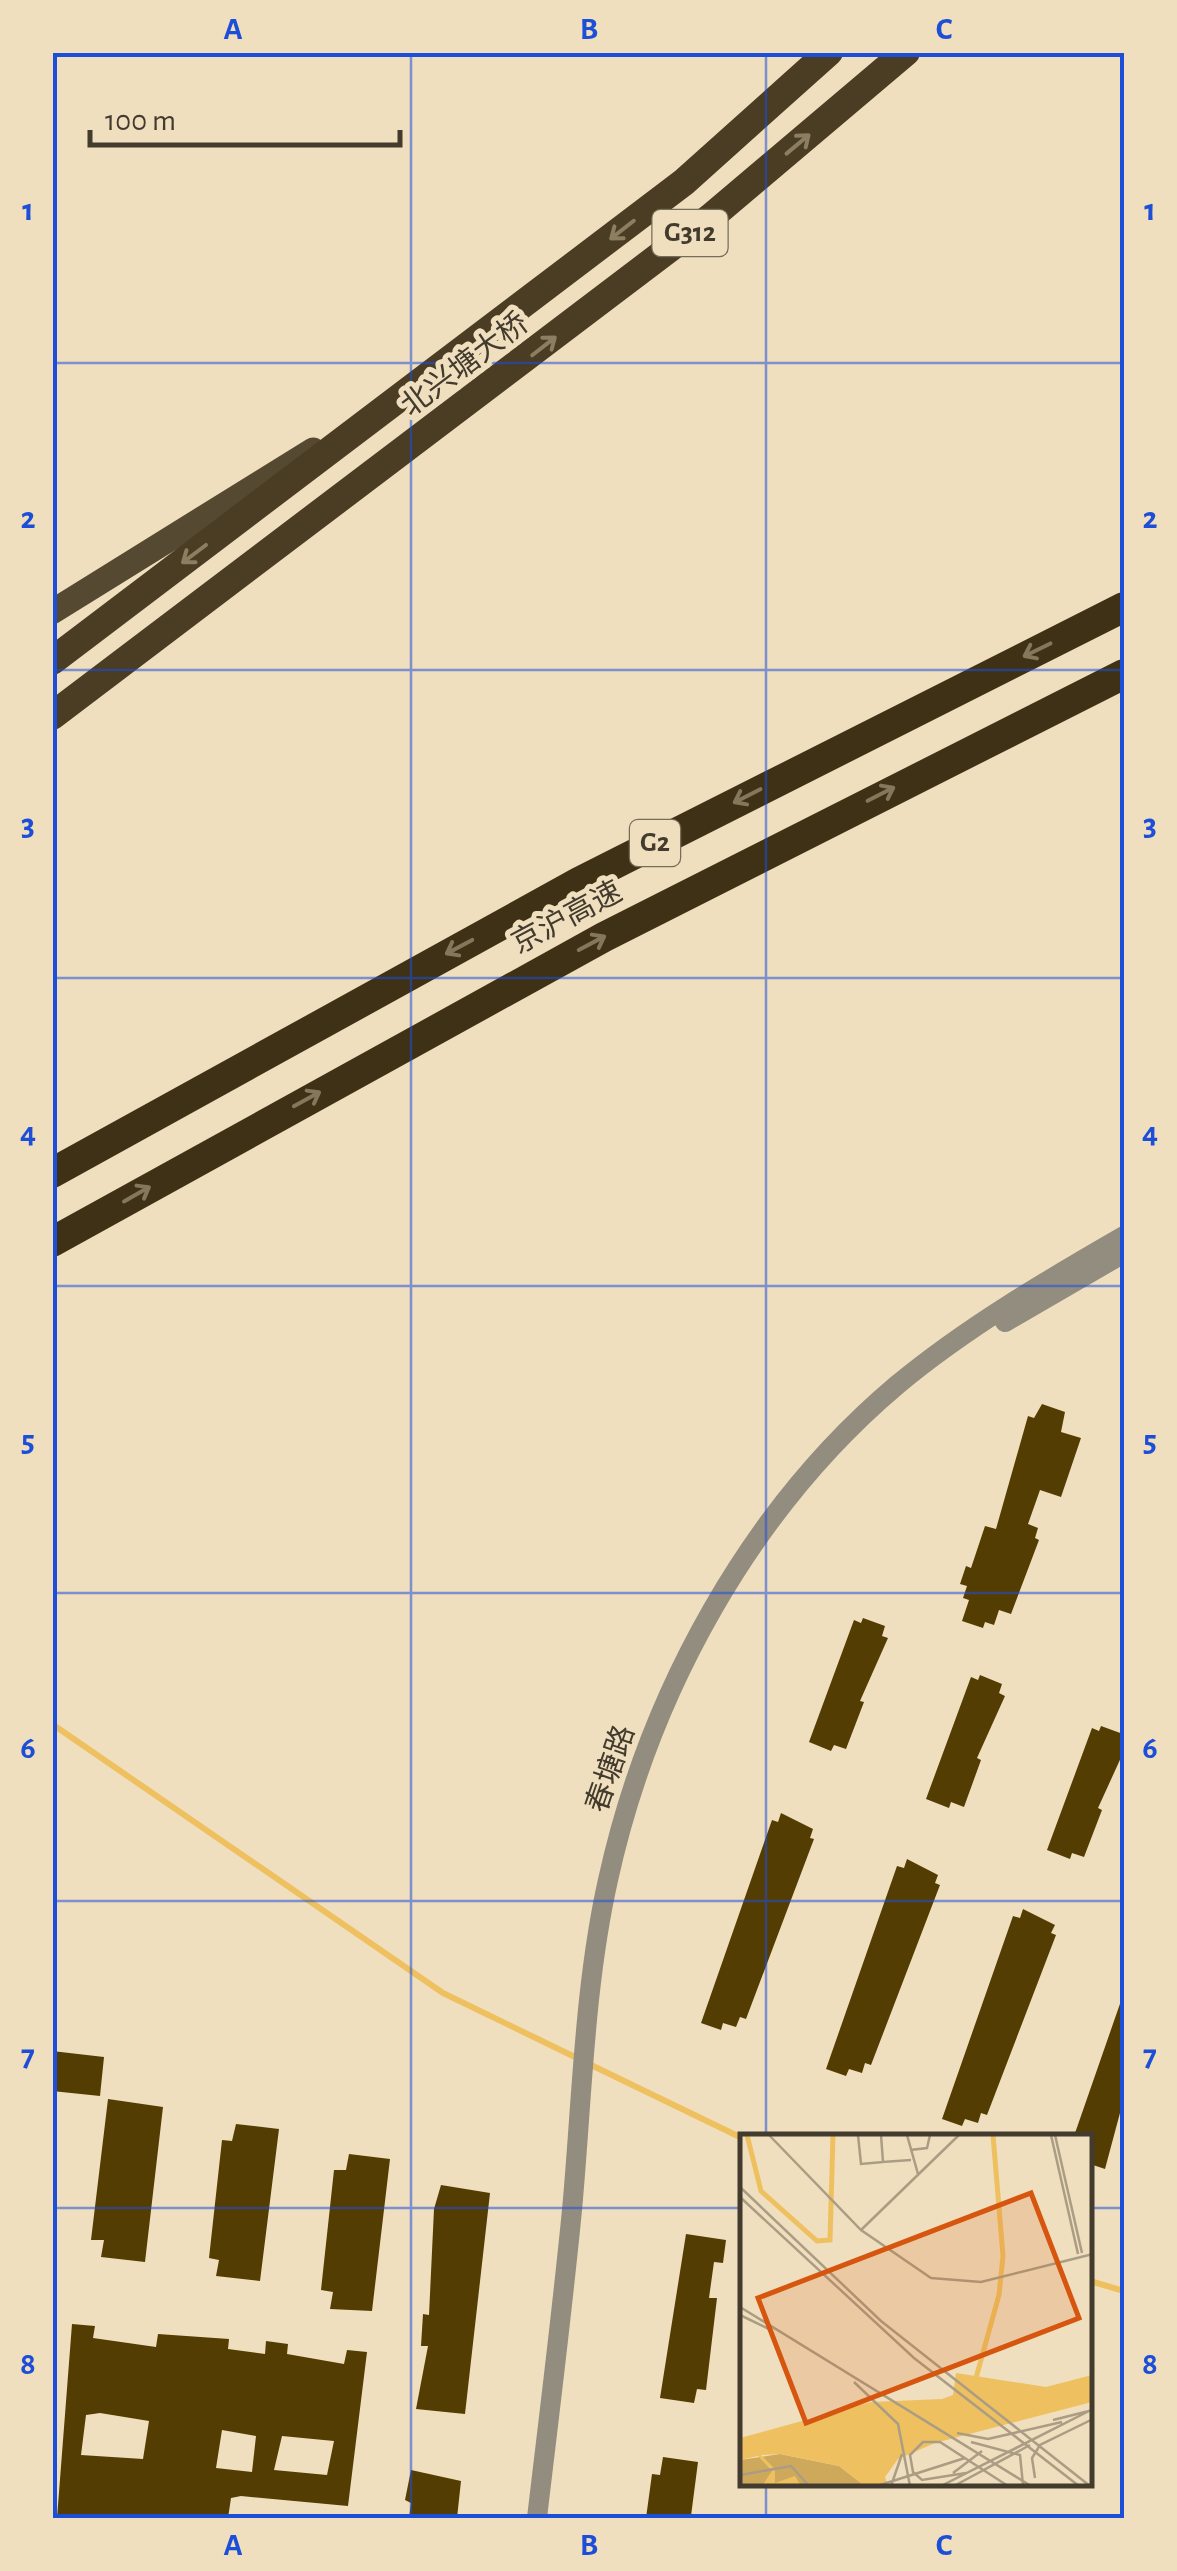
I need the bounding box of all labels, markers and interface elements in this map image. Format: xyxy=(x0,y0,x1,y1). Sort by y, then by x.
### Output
text: A xyxy=(223,13,243,45)
text: B xyxy=(580,13,598,45)
text: C xyxy=(936,13,953,45)
scale bar xyxy=(90,85,400,147)
text: 100 m xyxy=(105,106,176,136)
one-way arrow xyxy=(784,133,810,155)
text: 1 xyxy=(22,194,34,226)
text: 1 xyxy=(1144,194,1156,226)
road number: G312 xyxy=(652,210,728,256)
one-way arrow xyxy=(610,218,636,240)
street label: 北兴塘大桥 xyxy=(395,306,534,422)
one-way arrow xyxy=(530,336,556,358)
text: 2 xyxy=(20,502,36,534)
text: 2 xyxy=(1142,502,1158,534)
one-way arrow xyxy=(181,544,208,565)
one-way arrow xyxy=(1023,641,1053,660)
one-way arrow xyxy=(866,784,895,803)
one-way arrow xyxy=(732,787,762,806)
text: 3 xyxy=(21,809,35,841)
text: 3 xyxy=(1143,809,1157,841)
road number: G2 xyxy=(630,820,680,866)
street label: 京沪高速 xyxy=(506,875,627,959)
one-way arrow xyxy=(577,933,607,952)
one-way arrow xyxy=(445,938,475,958)
one-way arrow xyxy=(292,1088,321,1108)
text: 4 xyxy=(20,1117,36,1149)
text: 4 xyxy=(1142,1117,1158,1149)
one-way arrow xyxy=(122,1184,151,1204)
text: 5 xyxy=(21,1425,35,1457)
text: 5 xyxy=(1143,1425,1157,1457)
street label: 春塘路 xyxy=(580,1721,640,1816)
text: 6 xyxy=(20,1732,36,1764)
text: 6 xyxy=(1142,1732,1158,1764)
text: 7 xyxy=(21,2040,35,2072)
text: 7 xyxy=(1143,2040,1157,2072)
inset map xyxy=(740,2134,1092,2486)
text: 8 xyxy=(20,2348,36,2380)
text: 8 xyxy=(1142,2348,1158,2380)
text: A xyxy=(223,2529,243,2561)
text: B xyxy=(580,2529,598,2561)
text: C xyxy=(936,2529,953,2561)

